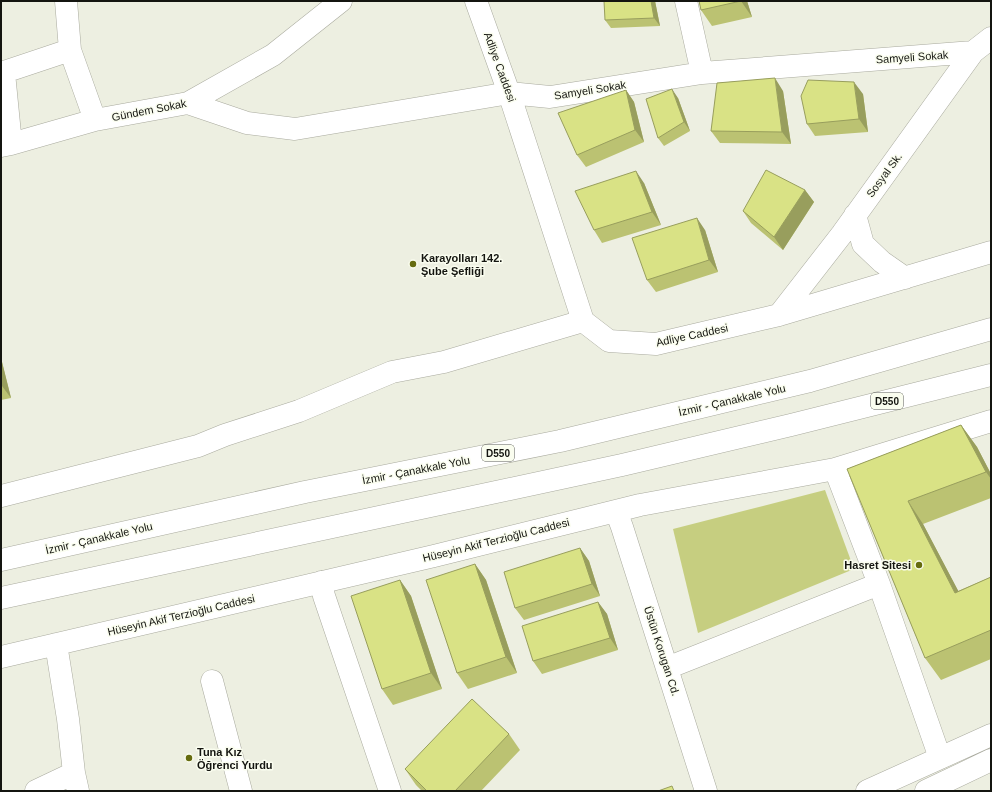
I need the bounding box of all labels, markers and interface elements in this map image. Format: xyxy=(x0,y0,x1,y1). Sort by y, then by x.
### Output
street label: Adliye Caddesi xyxy=(482,30,518,104)
street label: Samyeli Sokak xyxy=(875,48,949,66)
street label: Samyeli Sokak xyxy=(553,78,627,102)
street label: Gündem Sokak xyxy=(111,97,188,123)
street label: Sosyal Sk. xyxy=(864,150,904,200)
place label: Karayolları 142. Şube Şefliği xyxy=(421,252,502,277)
marker: Karayolları 142. Şube Şefliği xyxy=(408,259,418,269)
street label: Adliye Caddesi xyxy=(655,322,729,348)
street label: İzmir - Çanakkale Yolu xyxy=(677,382,787,418)
road number: D550 xyxy=(871,393,903,409)
road number: D550 xyxy=(482,445,514,461)
street label: İzmir - Çanakkale Yolu xyxy=(361,454,471,486)
street label: Hüseyin Akif Terzioğlu Caddesi xyxy=(421,516,571,564)
street label: İzmir - Çanakkale Yolu xyxy=(44,520,154,556)
place label: Hasret Sitesi xyxy=(844,559,911,571)
marker: Hasret Sitesi xyxy=(914,560,924,570)
street label: Hüseyin Akif Terzioğlu Caddesi xyxy=(106,592,256,638)
street label: Üstün Korugan Cd. xyxy=(642,605,682,697)
place label: Tuna Kız Öğrenci Yurdu xyxy=(197,746,273,771)
marker: Tuna Kız Öğrenci Yurdu xyxy=(184,753,194,763)

